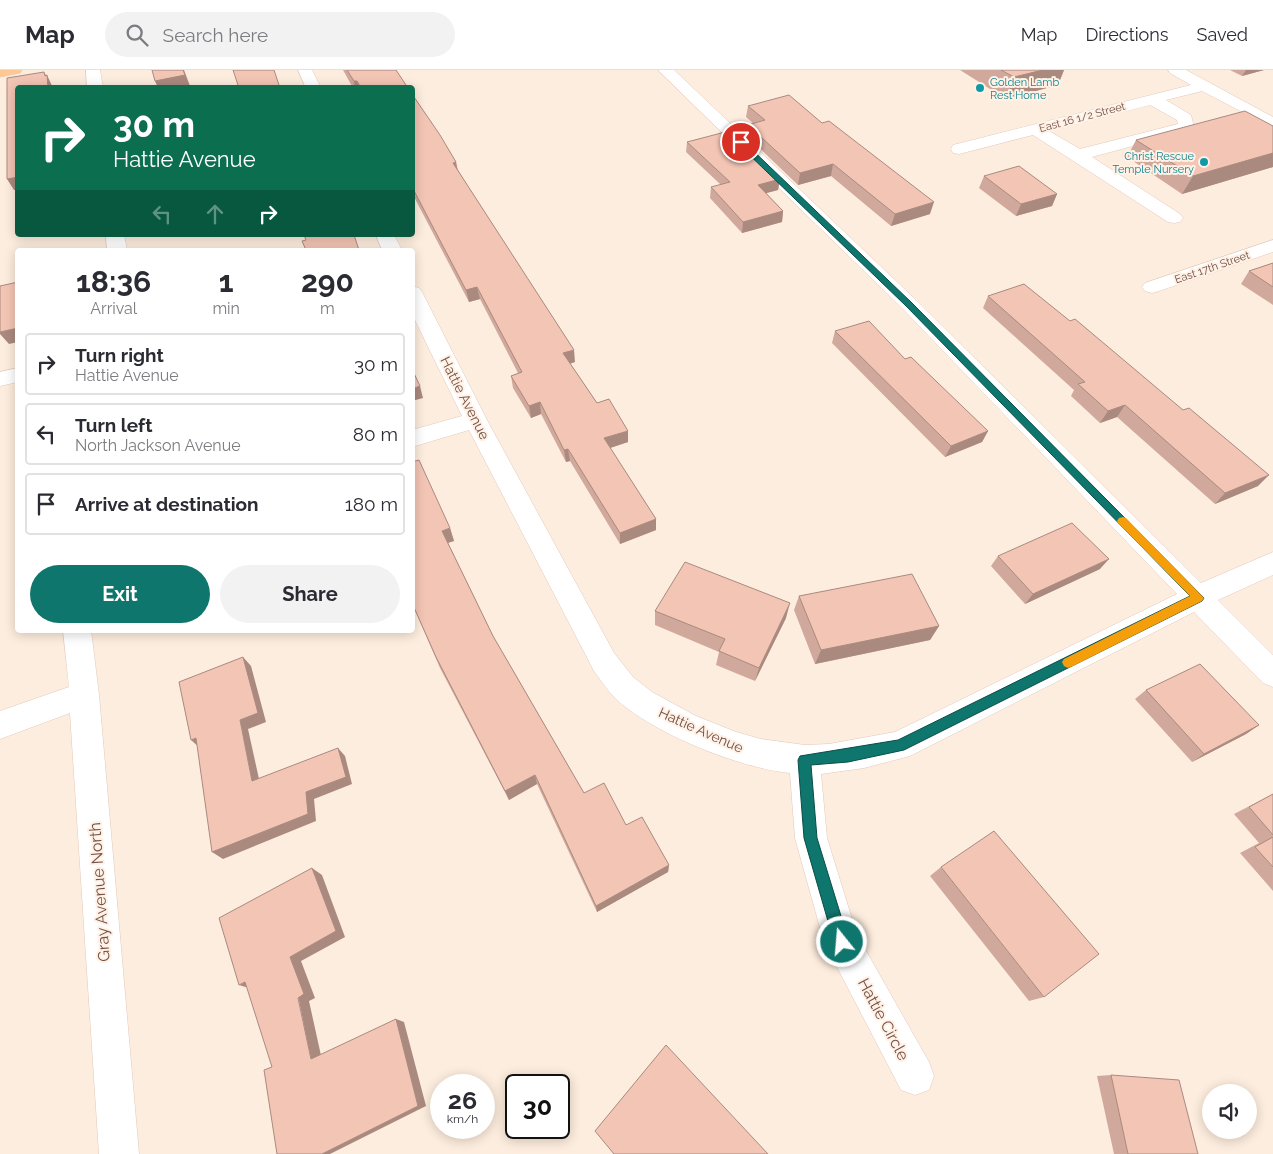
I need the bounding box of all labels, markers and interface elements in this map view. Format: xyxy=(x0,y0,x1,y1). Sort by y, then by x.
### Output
search box xyxy=(105,12,455,57)
text: Map xyxy=(25,20,75,49)
icon: search xyxy=(123,21,151,49)
text: Search here xyxy=(163,24,268,46)
text: Map xyxy=(1021,24,1057,45)
text: Directions xyxy=(1085,24,1169,45)
text: Saved xyxy=(1197,24,1248,45)
place label: Golden Lamb Rest Home xyxy=(990,76,1059,102)
marker: Golden Lamb Rest Home xyxy=(974,82,986,94)
street label: East 16 1/2 Street xyxy=(1038,100,1127,135)
text: 30 m xyxy=(113,104,195,145)
icon: right xyxy=(30,105,95,170)
pin xyxy=(720,121,762,163)
icon: arrive xyxy=(727,128,755,156)
text: Hattie Avenue xyxy=(113,146,256,172)
place label: Christ Rescue Temple Nursery xyxy=(1112,150,1195,176)
marker: Christ Rescue Temple Nursery xyxy=(1198,156,1210,168)
icon: left xyxy=(148,200,176,228)
icon: ahead xyxy=(201,200,229,228)
icon: right xyxy=(254,200,282,228)
street label: East 17th Street xyxy=(1173,248,1252,286)
text: 18:36 xyxy=(76,264,151,299)
text: 1 xyxy=(219,264,234,299)
text: 290 xyxy=(301,264,354,299)
text: Arrival xyxy=(90,299,137,318)
text: min xyxy=(212,299,240,318)
text: m xyxy=(320,299,335,318)
text: Turn right xyxy=(75,344,164,366)
icon: right xyxy=(32,350,60,378)
text: 30 m xyxy=(354,353,398,375)
street label: Hattie Avenue xyxy=(437,354,493,442)
text: Hattie Avenue xyxy=(75,366,179,385)
text: Turn left xyxy=(75,414,152,436)
icon: left xyxy=(32,420,60,448)
text: 80 m xyxy=(353,423,398,445)
text: North Jackson Avenue xyxy=(75,436,241,455)
icon: arrive xyxy=(32,490,60,518)
text: Arrive at destination xyxy=(75,493,259,515)
text: 180 m xyxy=(345,493,398,515)
button: Exit xyxy=(30,565,210,623)
button: Share xyxy=(220,565,400,623)
street label: Hattie Avenue xyxy=(656,704,746,756)
street label: Gray Avenue North xyxy=(85,822,114,962)
position arrow xyxy=(815,915,867,967)
street label: Hattie Circle xyxy=(854,975,913,1064)
speed limit sign: 30 xyxy=(505,1074,570,1139)
map controls xyxy=(1202,1084,1257,1139)
button: sound xyxy=(1202,1084,1257,1139)
text: 26 xyxy=(448,1085,477,1115)
text: km/h xyxy=(447,1112,478,1126)

